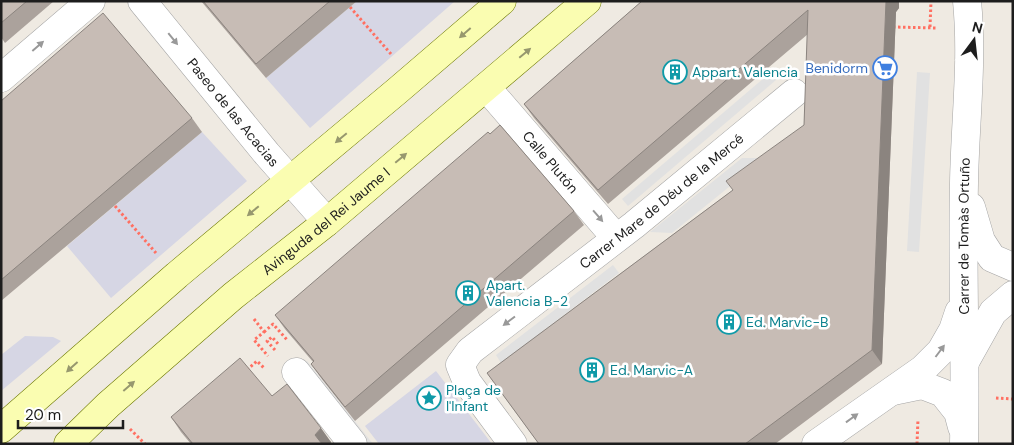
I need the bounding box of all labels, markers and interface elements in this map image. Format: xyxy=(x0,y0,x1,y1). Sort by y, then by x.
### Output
north arrow xyxy=(949,15,999,65)
text: N xyxy=(970,17,985,37)
one-way arrow xyxy=(460,27,472,39)
one-way arrow xyxy=(167,33,178,45)
one-way arrow xyxy=(32,40,44,52)
one-way arrow xyxy=(518,48,531,59)
street label: Paseo de las Acacias xyxy=(183,55,283,170)
supermarket icon: Benidorm xyxy=(872,55,898,81)
building icon: Appart. Valencia xyxy=(662,59,688,85)
place label: Benidorm xyxy=(805,59,868,77)
place label: Appart. Valencia xyxy=(692,63,798,81)
street label: Calle Plutón xyxy=(519,127,582,197)
street label: Carrer Mare de Déu de la Mercé xyxy=(576,129,747,273)
one-way arrow xyxy=(335,132,348,143)
one-way arrow xyxy=(394,153,407,164)
street label: Carrer de Tomàs Ortuño xyxy=(954,157,974,315)
street label: Avinguda del Rei Jaume I xyxy=(258,164,394,279)
one-way arrow xyxy=(247,206,260,217)
one-way arrow xyxy=(592,209,603,222)
place label: Apart. Valencia B-2 xyxy=(486,276,568,310)
building icon: Apart. Valencia B-2 xyxy=(455,280,481,306)
building icon: Ed. Marvic-B xyxy=(716,309,742,335)
place label: Ed. Marvic-B xyxy=(746,313,829,331)
one-way arrow xyxy=(502,316,516,326)
one-way arrow xyxy=(934,345,945,358)
building icon: Ed. Marvic-A xyxy=(579,357,605,383)
one-way arrow xyxy=(66,361,79,372)
place label: Ed. Marvic-A xyxy=(610,361,693,379)
one-way arrow xyxy=(122,381,135,392)
place label: Plaça de l'Infant xyxy=(446,381,501,415)
place icon: Plaça de l'Infant xyxy=(416,385,442,411)
scale bar xyxy=(18,398,122,430)
text: 20 m xyxy=(25,405,61,425)
one-way arrow xyxy=(845,412,858,423)

